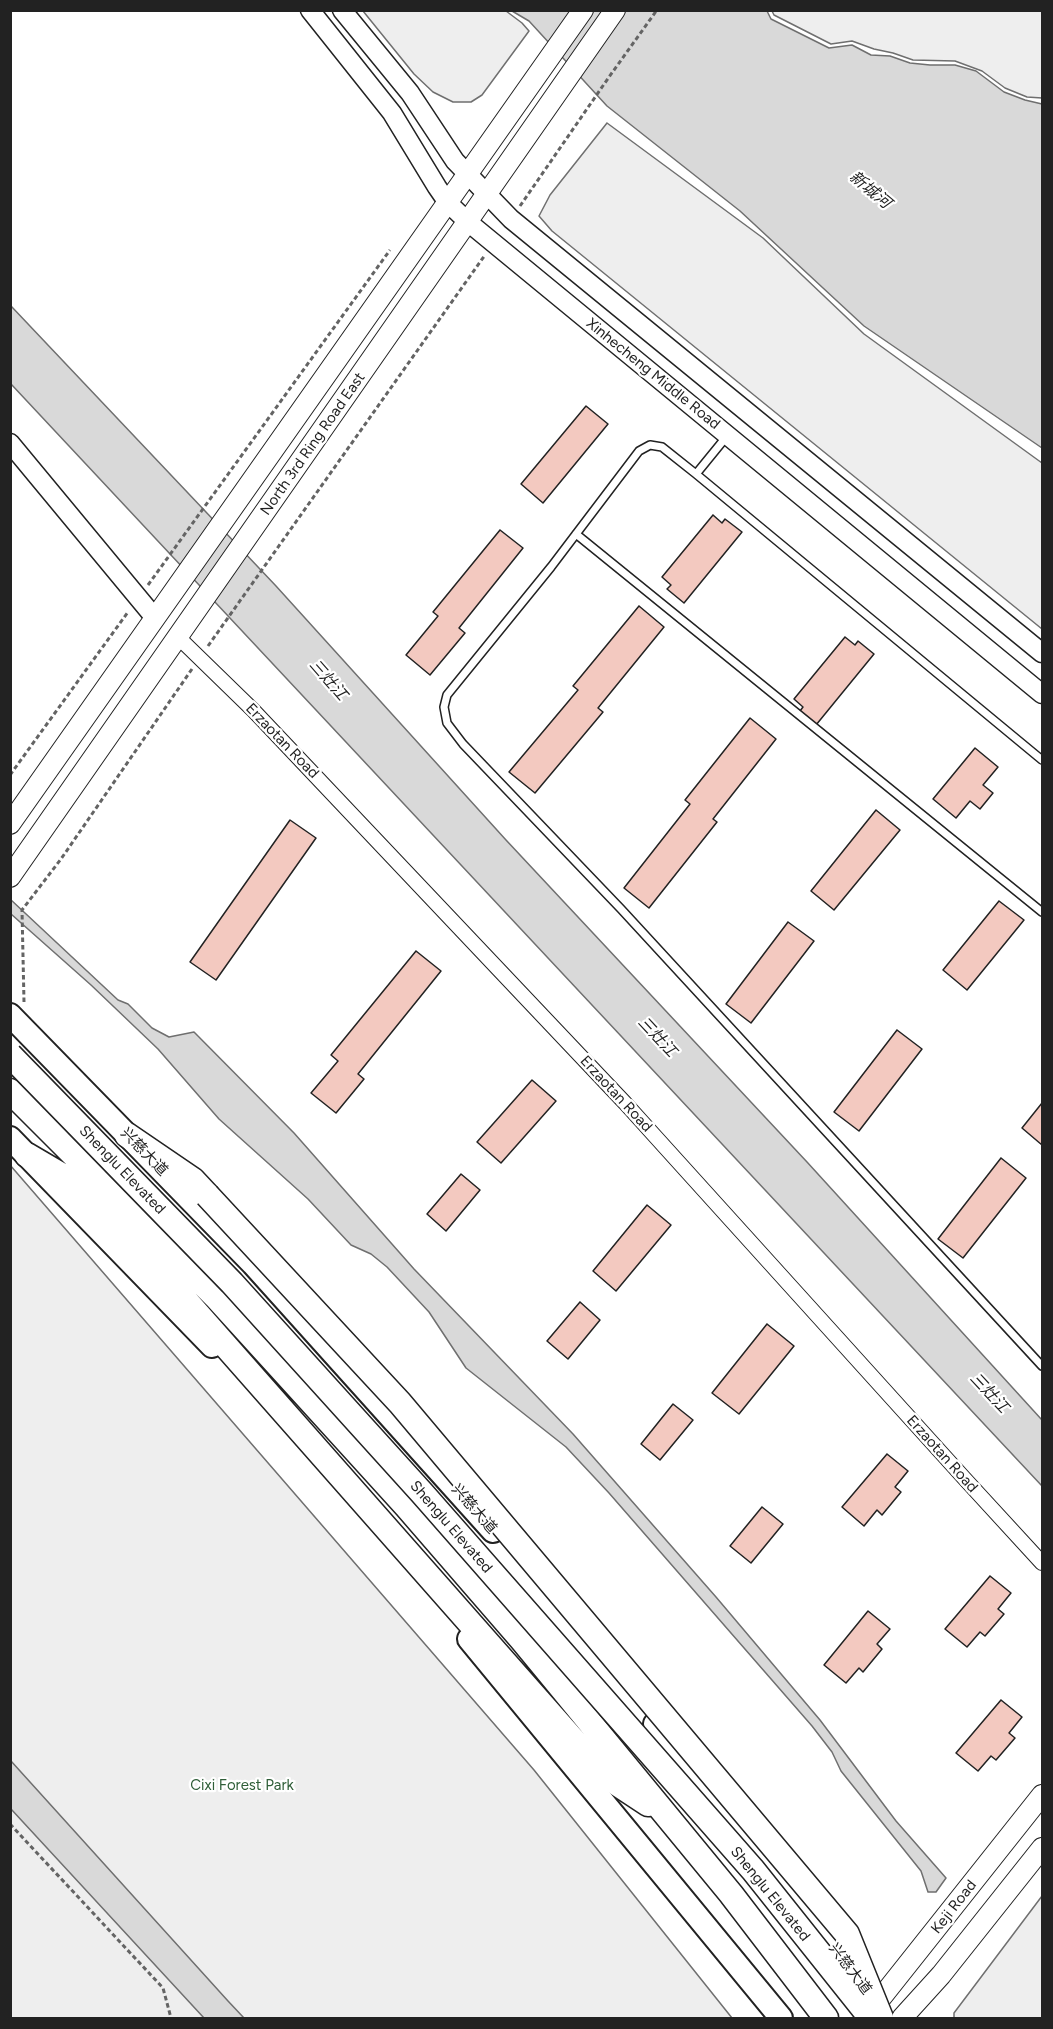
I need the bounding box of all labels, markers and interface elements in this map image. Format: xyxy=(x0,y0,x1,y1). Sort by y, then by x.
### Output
water label: 新城河 xyxy=(845,167,895,213)
street label: Xinhecheng Middle Road xyxy=(583,315,723,433)
street label: North 3rd Ring Road East xyxy=(257,369,369,519)
water label: 三灶江 xyxy=(305,656,351,704)
street label: Erzaotan Road xyxy=(242,700,322,782)
water label: 三灶江 xyxy=(634,1013,680,1061)
street label: Erzaotan Road xyxy=(576,1052,656,1136)
street label: Shenglu Elevated xyxy=(75,1122,169,1218)
street label: 兴慈大道 xyxy=(117,1124,171,1180)
water label: 三灶江 xyxy=(966,1369,1012,1417)
street label: Erzaotan Road xyxy=(903,1412,981,1496)
street label: Shenglu Elevated xyxy=(406,1477,496,1577)
street label: 兴慈大道 xyxy=(448,1480,500,1538)
park label: Cixi Forest Park xyxy=(190,1777,294,1795)
street label: Shenglu Elevated xyxy=(726,1843,814,1945)
street label: Keji Road xyxy=(928,1877,980,1937)
street label: 兴慈大道 xyxy=(825,1940,875,1998)

